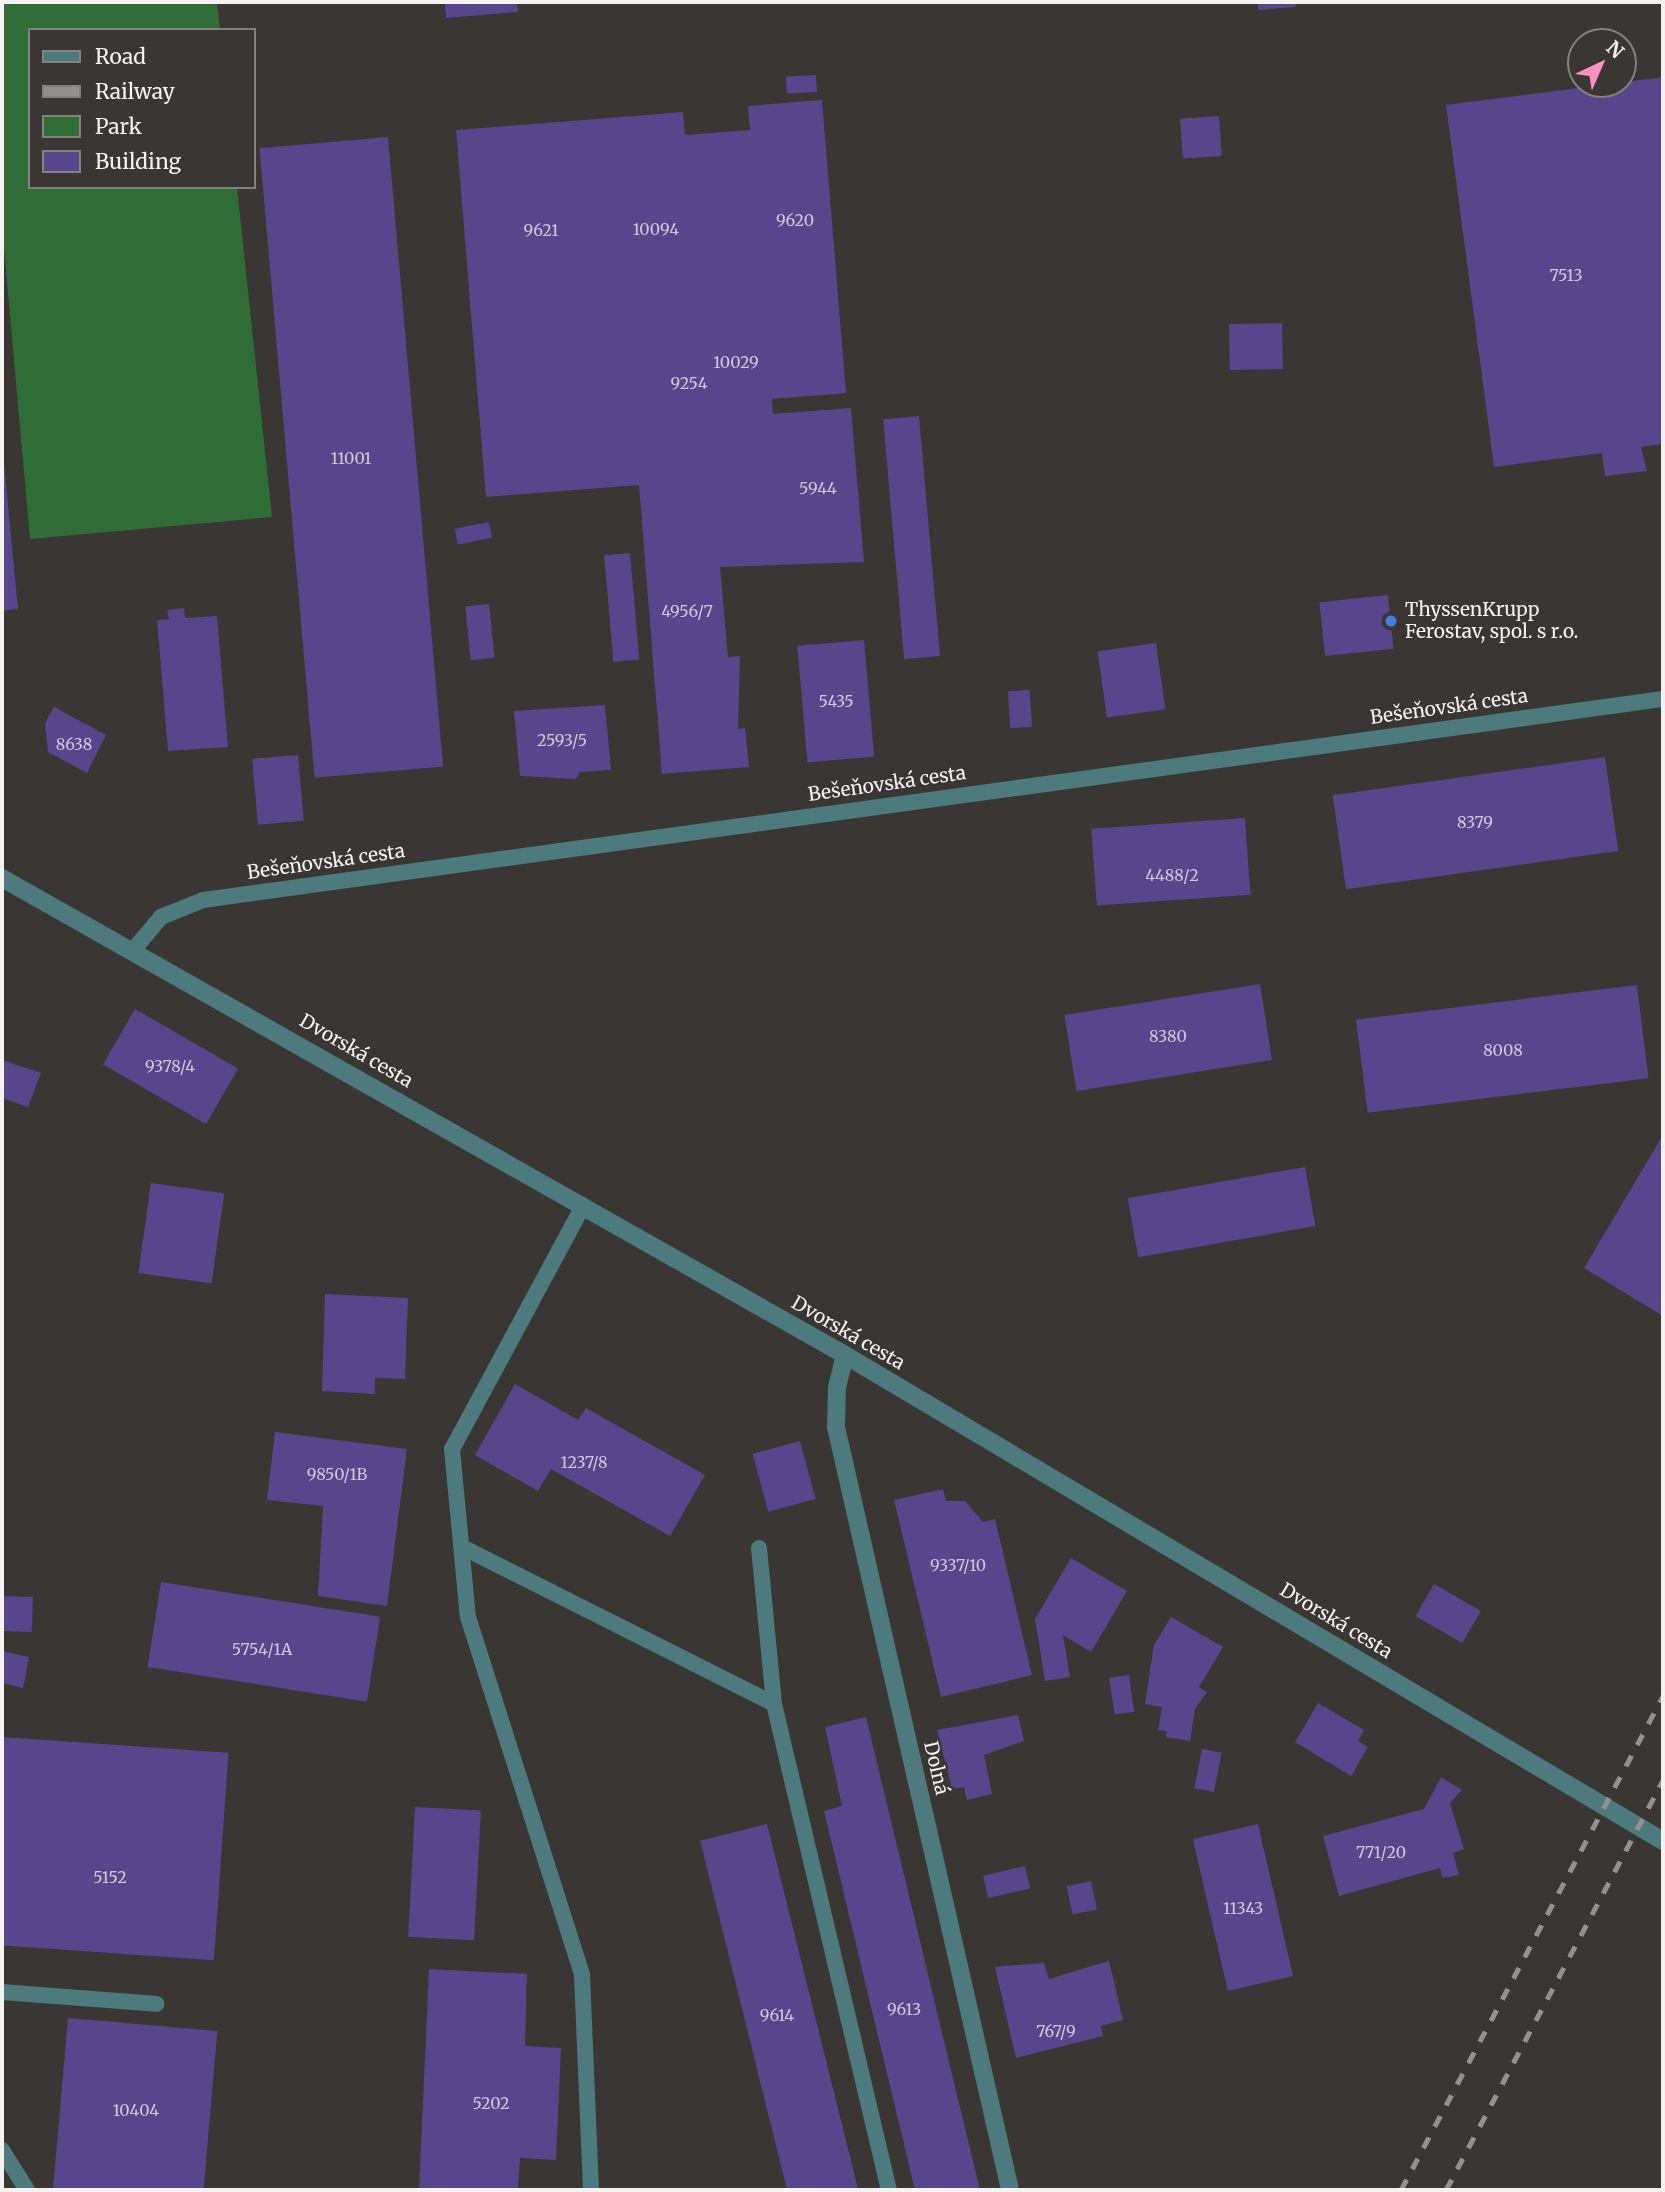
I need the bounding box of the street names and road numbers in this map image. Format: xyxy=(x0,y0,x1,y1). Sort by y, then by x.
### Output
street label: Bešeňovská cesta xyxy=(1369,685,1529,729)
street label: Bešeňovská cesta xyxy=(807,762,967,806)
street label: Bešeňovská cesta xyxy=(246,840,406,884)
street label: Dvorská cesta xyxy=(295,1009,417,1093)
street label: Dvorská cesta xyxy=(787,1291,909,1375)
street label: Dvorská cesta xyxy=(1276,1579,1396,1663)
street label: Dolná xyxy=(919,1739,953,1797)

